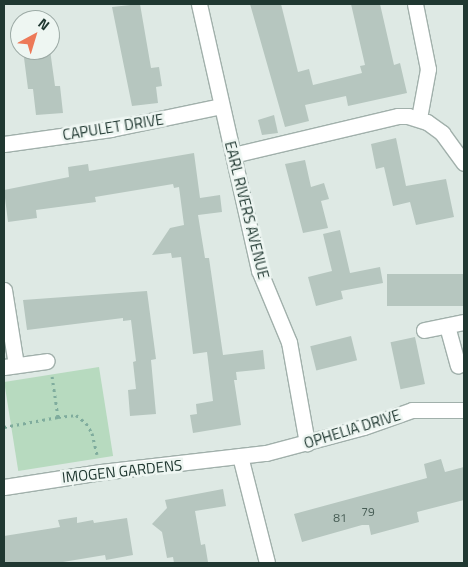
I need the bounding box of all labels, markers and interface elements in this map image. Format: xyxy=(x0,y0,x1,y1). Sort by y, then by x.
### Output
north arrow xyxy=(10,10,60,60)
text: N xyxy=(34,13,54,35)
street label: CAPULET DRIVE xyxy=(61,110,165,144)
street label: EARL RIVERS AVENUE xyxy=(221,139,273,281)
street label: OPHELIA DRIVE xyxy=(302,406,402,452)
street label: IMOGEN GARDENS xyxy=(61,456,183,486)
house number: 79 xyxy=(361,505,375,519)
house number: 81 xyxy=(333,511,347,525)

